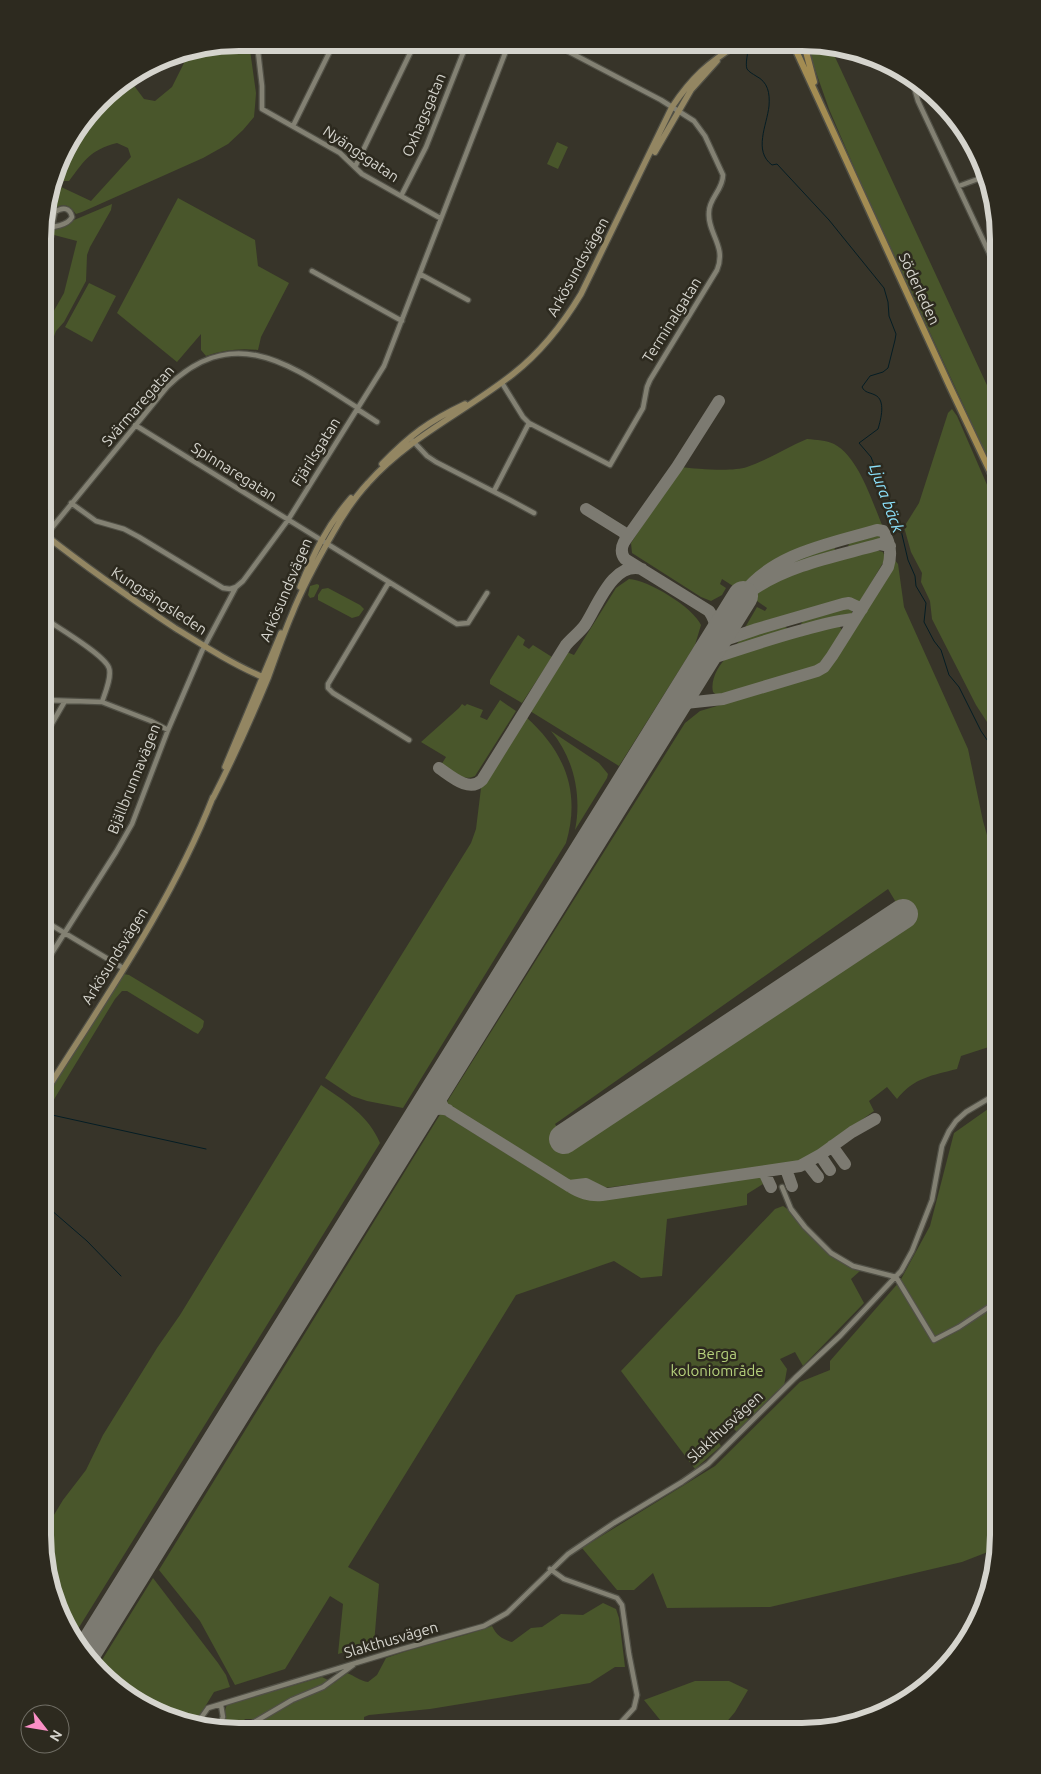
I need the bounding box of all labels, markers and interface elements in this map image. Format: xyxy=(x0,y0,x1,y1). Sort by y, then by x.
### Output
street label: Oxhagsgatan xyxy=(398,70,449,159)
street label: Nyängsgatan xyxy=(320,122,402,185)
street label: Arkösundsvägen xyxy=(543,214,612,319)
street label: Söderleden xyxy=(895,250,943,327)
street label: Terminalgatan xyxy=(639,274,704,365)
street label: Svärmaregatan xyxy=(98,362,177,450)
street label: Fjärilsgatan xyxy=(288,414,343,489)
street label: Spinnaregatan xyxy=(188,439,280,505)
water label: Ljura bäck xyxy=(866,461,908,536)
street label: Arkösundsvägen xyxy=(256,535,315,644)
street label: Kungsängsleden xyxy=(108,563,210,638)
street label: Bjällbrunnavägen xyxy=(104,721,163,836)
street label: Arkösundsvägen xyxy=(78,904,151,1007)
park label: Berga koloniområde xyxy=(670,1345,764,1379)
street label: Slakthusvägen xyxy=(683,1387,766,1466)
street label: Slakthusvägen xyxy=(342,1618,440,1661)
north arrow xyxy=(20,1704,70,1754)
text: N xyxy=(47,1727,66,1744)

